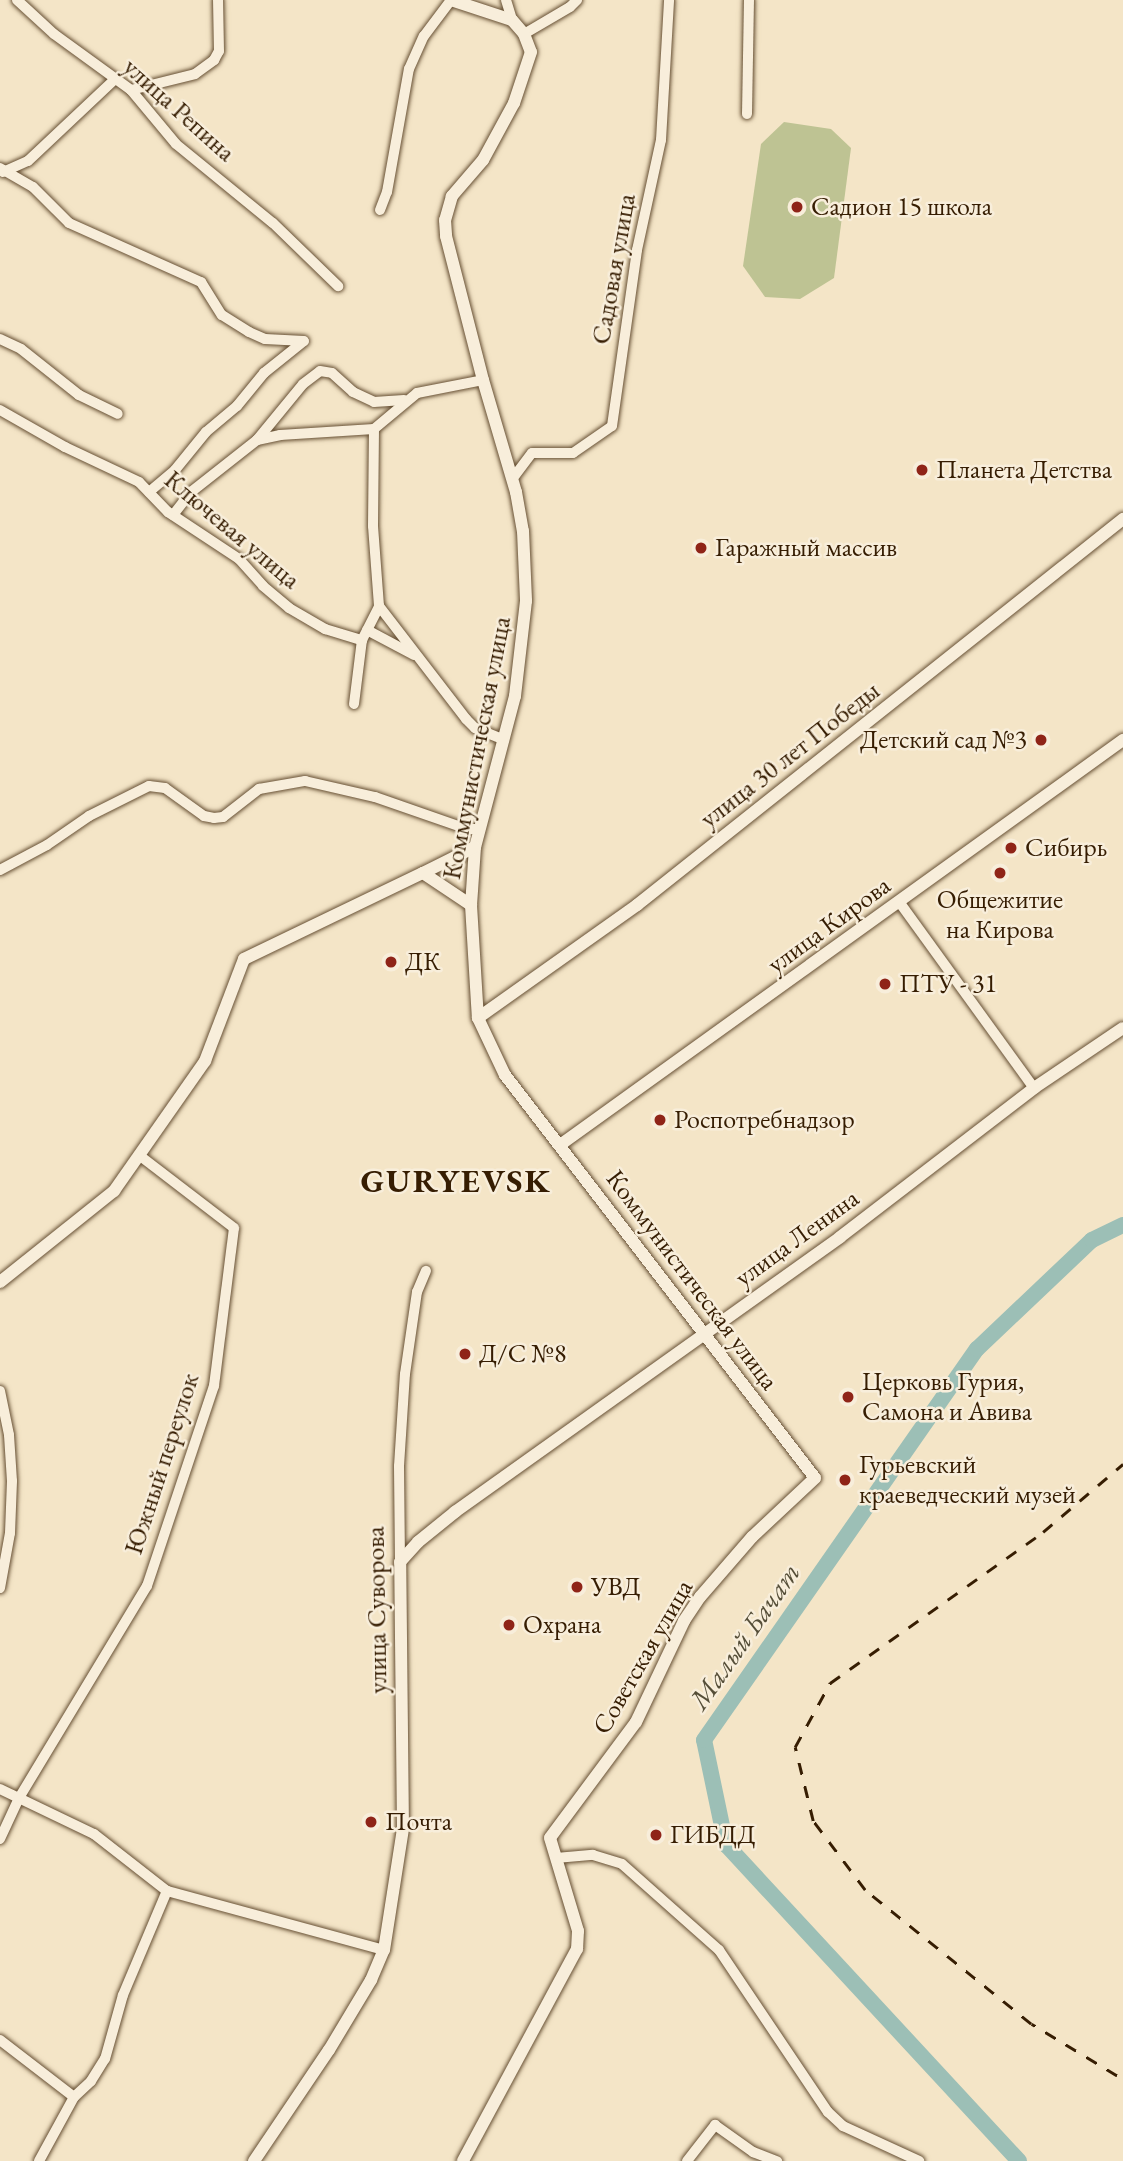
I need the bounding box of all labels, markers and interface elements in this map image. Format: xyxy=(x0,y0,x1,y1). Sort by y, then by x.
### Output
street label: улица Репина xyxy=(117,52,241,168)
street label: Садовая улица xyxy=(585,191,643,347)
place label: Садион 15 школа xyxy=(811,191,992,223)
marker: Садион 15 школа xyxy=(789,199,805,215)
place label: Планета Детства xyxy=(936,454,1112,486)
marker: Планета Детства xyxy=(914,462,930,478)
street label: Ключевая улица xyxy=(158,464,306,596)
place label: Гаражный массив xyxy=(715,532,897,564)
marker: Гаражный массив xyxy=(693,540,709,556)
street label: Коммунистическая улица xyxy=(436,614,518,882)
street label: улица 30 лет Победы xyxy=(694,675,886,835)
place label: Детский сад №3 xyxy=(860,724,1027,756)
marker: Детский сад №3 xyxy=(1033,732,1049,748)
place label: Сибирь xyxy=(1025,832,1107,864)
marker: Сибирь xyxy=(1003,840,1019,856)
marker: Общежитие на Кирова xyxy=(992,865,1008,881)
street label: улица Кирова xyxy=(761,870,897,980)
place label: Общежитие на Кирова xyxy=(937,884,1063,946)
place label: ДК xyxy=(405,946,441,978)
marker: ДК xyxy=(383,954,399,970)
place label: ПТУ - 31 xyxy=(899,968,997,1000)
marker: ПТУ - 31 xyxy=(877,976,893,992)
place label: Роспотребнадзор xyxy=(674,1104,855,1136)
marker: Роспотребнадзор xyxy=(652,1112,668,1128)
district label: GURYEVSK xyxy=(361,1161,551,1201)
street label: Коммунистическая улица xyxy=(599,1164,785,1396)
street label: улица Ленина xyxy=(729,1183,865,1293)
place label: Д/С №8 xyxy=(479,1338,566,1370)
marker: Д/С №8 xyxy=(457,1346,473,1362)
place label: Церковь Гурия, Самона и Авива xyxy=(862,1366,1032,1428)
street label: Южный переулок xyxy=(118,1369,206,1559)
marker: Церковь Гурия, Самона и Авива xyxy=(840,1389,856,1405)
place label: Гурьевский краеведческий музей xyxy=(859,1449,1076,1510)
marker: Гурьевский краеведческий музей xyxy=(837,1472,853,1488)
street label: улица Суворова xyxy=(360,1526,394,1694)
water label: Малый Бачат xyxy=(681,1557,807,1715)
place label: УВД xyxy=(591,1571,641,1603)
street label: Советская улица xyxy=(586,1574,700,1740)
marker: УВД xyxy=(569,1579,585,1595)
place label: Охрана xyxy=(523,1609,601,1641)
marker: Охрана xyxy=(501,1617,517,1633)
place label: Почта xyxy=(385,1806,452,1838)
marker: Почта xyxy=(363,1814,379,1830)
place label: ГИБДД xyxy=(670,1819,756,1851)
marker: ГИБДД xyxy=(648,1827,664,1843)

